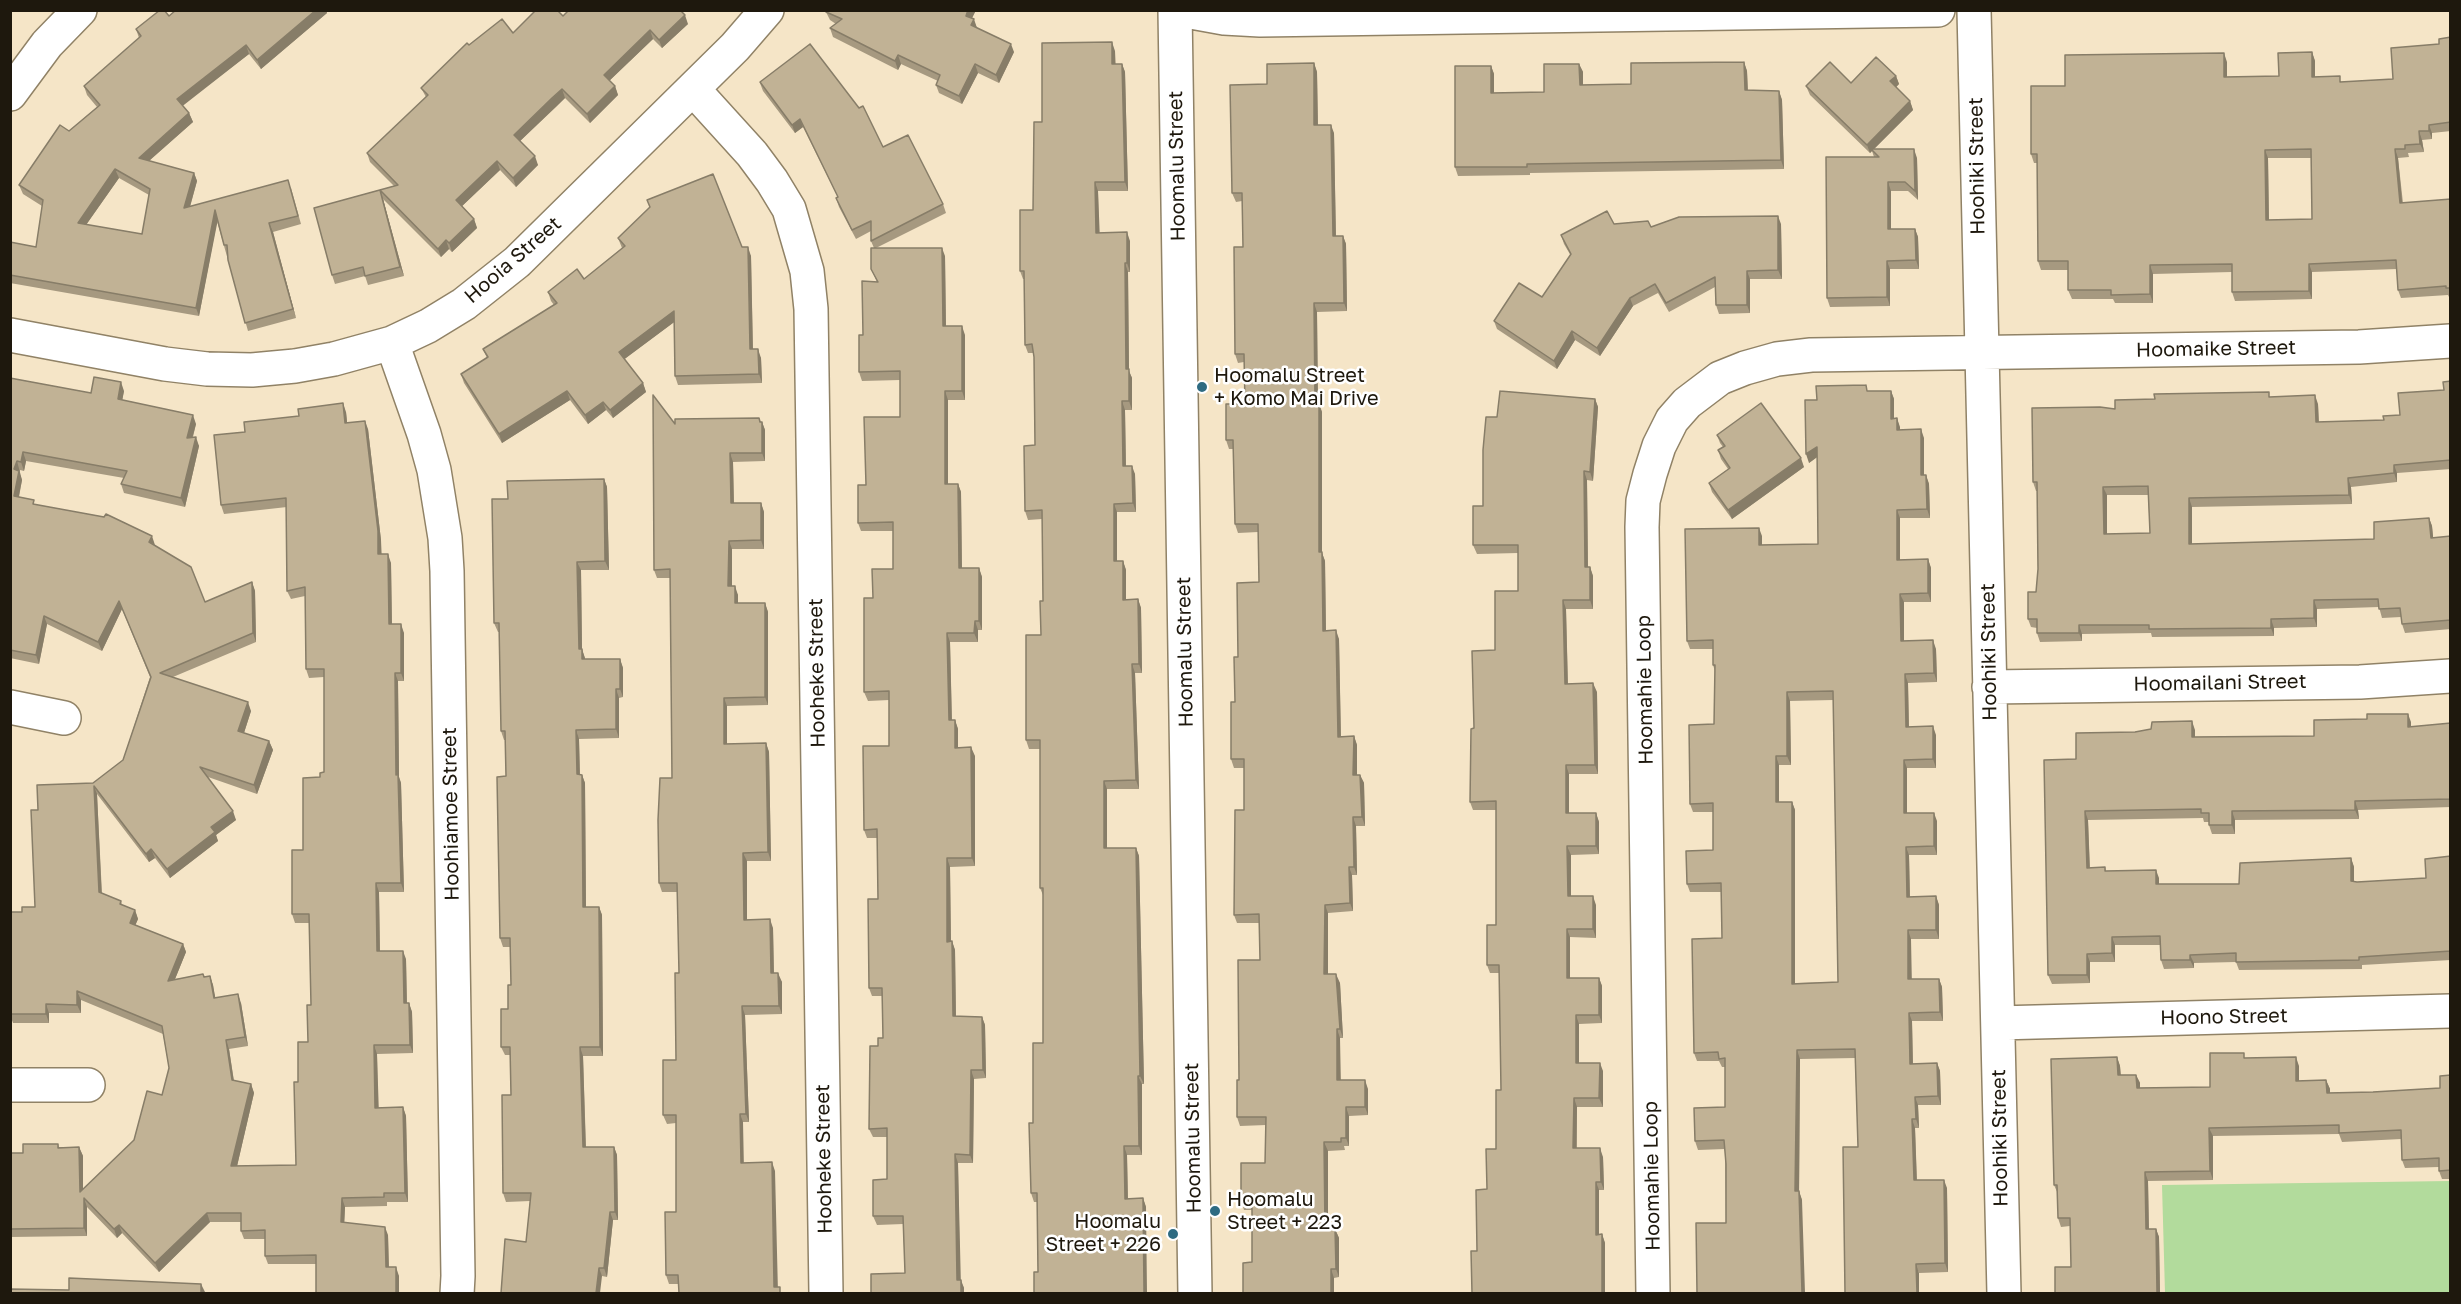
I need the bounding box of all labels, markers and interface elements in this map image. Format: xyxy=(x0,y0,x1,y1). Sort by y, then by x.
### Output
street label: Hoomalu Street xyxy=(1164,90,1190,242)
street label: Hoohiki Street xyxy=(1964,97,1990,235)
street label: Hooia Street xyxy=(460,212,566,308)
street label: Hoomaike Street xyxy=(2136,336,2296,362)
place label: Hoomalu Street + Komo Mai Drive xyxy=(1214,364,1379,411)
marker: Hoomalu Street + Komo Mai Drive xyxy=(1195,380,1209,394)
street label: Hoomalu Street xyxy=(1172,576,1198,728)
street label: Hoohiki Street xyxy=(1976,583,2002,721)
street label: Hooheke Street xyxy=(804,598,830,748)
street label: Hoomahie Loop xyxy=(1632,615,1658,765)
street label: Hoomailani Street xyxy=(2133,669,2307,697)
street label: Hoohiamoe Street xyxy=(437,727,465,901)
street label: Hoono Street xyxy=(2160,1004,2288,1030)
street label: Hoomalu Street xyxy=(1180,1062,1206,1214)
street label: Hoohiki Street xyxy=(1987,1069,2013,1207)
street label: Hooheke Street xyxy=(811,1084,837,1234)
street label: Hoomahie Loop xyxy=(1639,1101,1665,1251)
place label: Hoomalu Street + 223 xyxy=(1227,1188,1342,1235)
marker: Hoomalu Street + 223 xyxy=(1208,1204,1222,1218)
place label: Hoomalu Street + 226 xyxy=(1046,1210,1161,1257)
marker: Hoomalu Street + 226 xyxy=(1166,1227,1180,1241)

